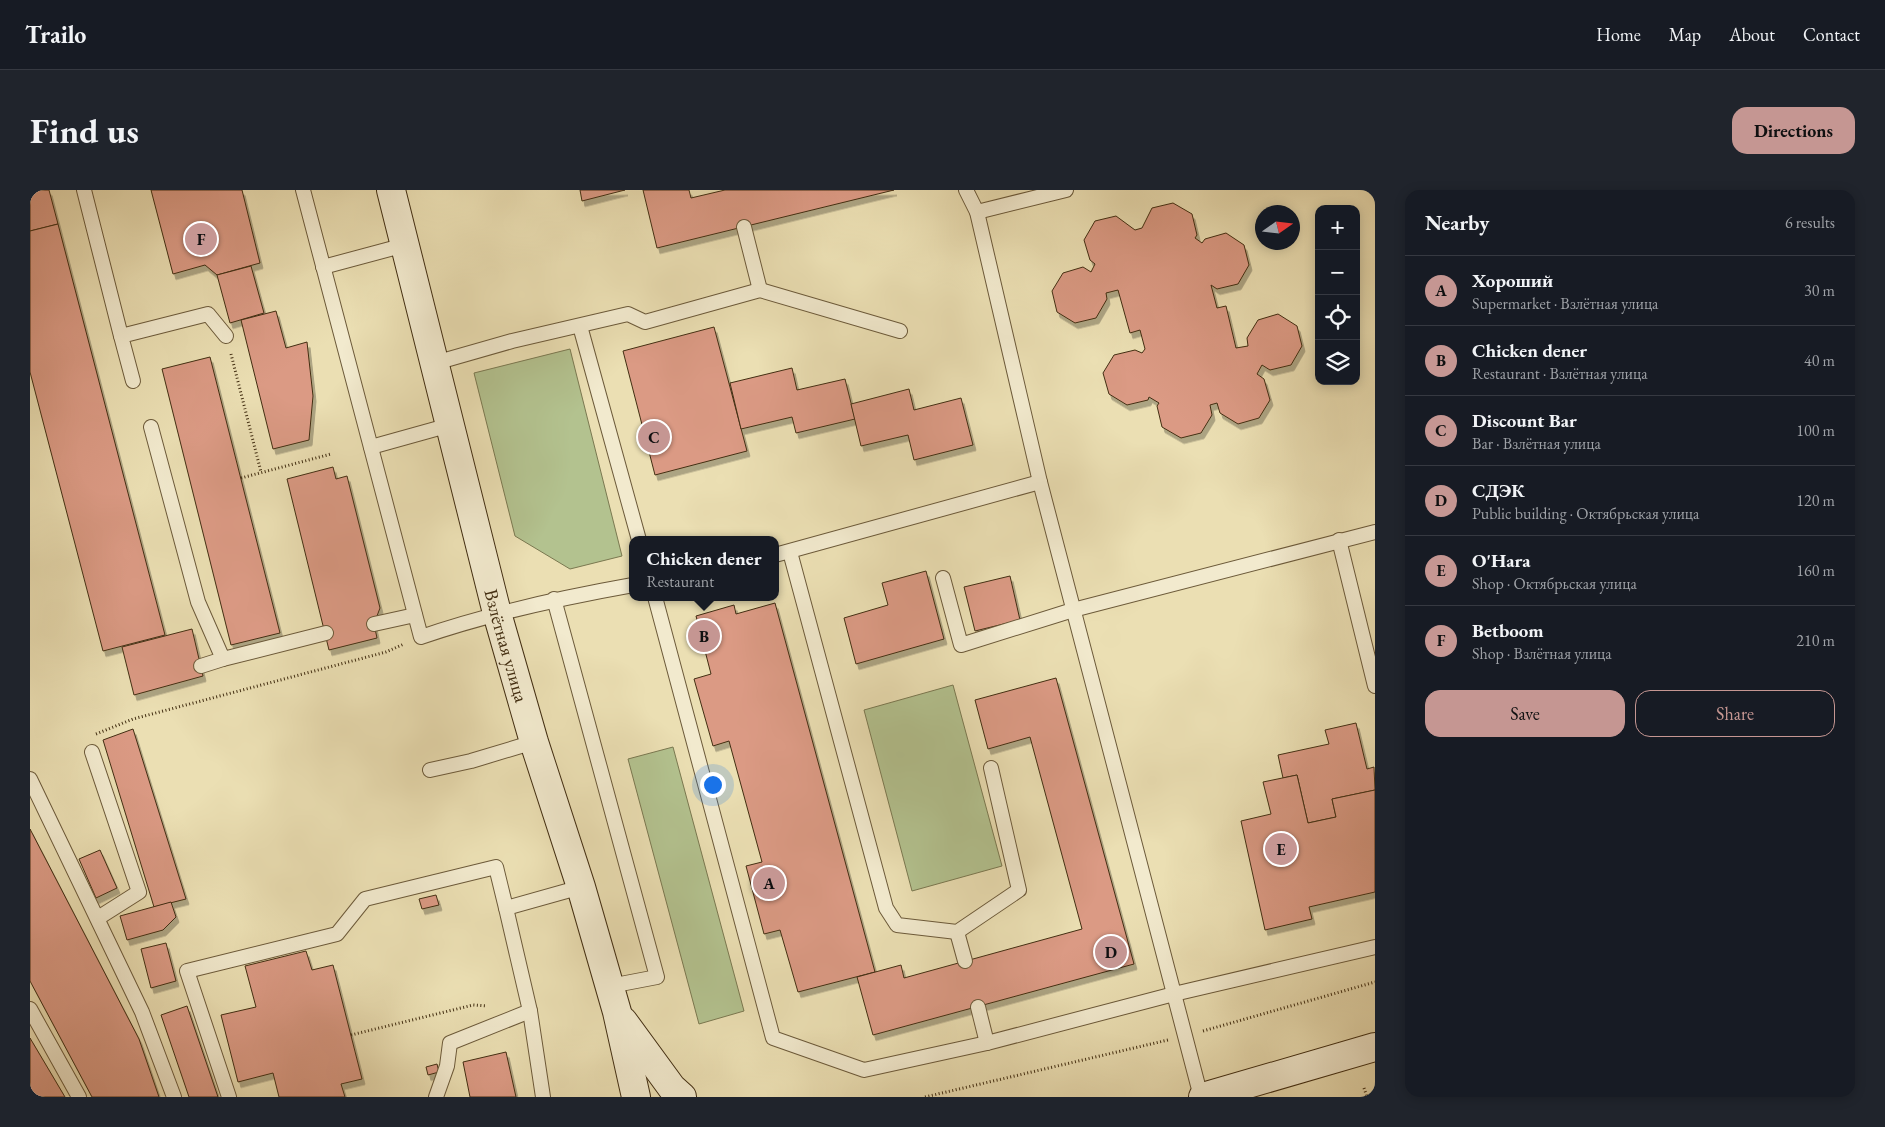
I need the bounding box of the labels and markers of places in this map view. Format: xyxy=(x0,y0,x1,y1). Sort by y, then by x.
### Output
pin: F xyxy=(185,220,217,258)
pin: C xyxy=(638,418,670,456)
pin: B xyxy=(688,617,720,655)
pin: E xyxy=(1265,830,1297,868)
pin: A xyxy=(753,864,785,902)
pin: D xyxy=(1095,933,1127,971)

